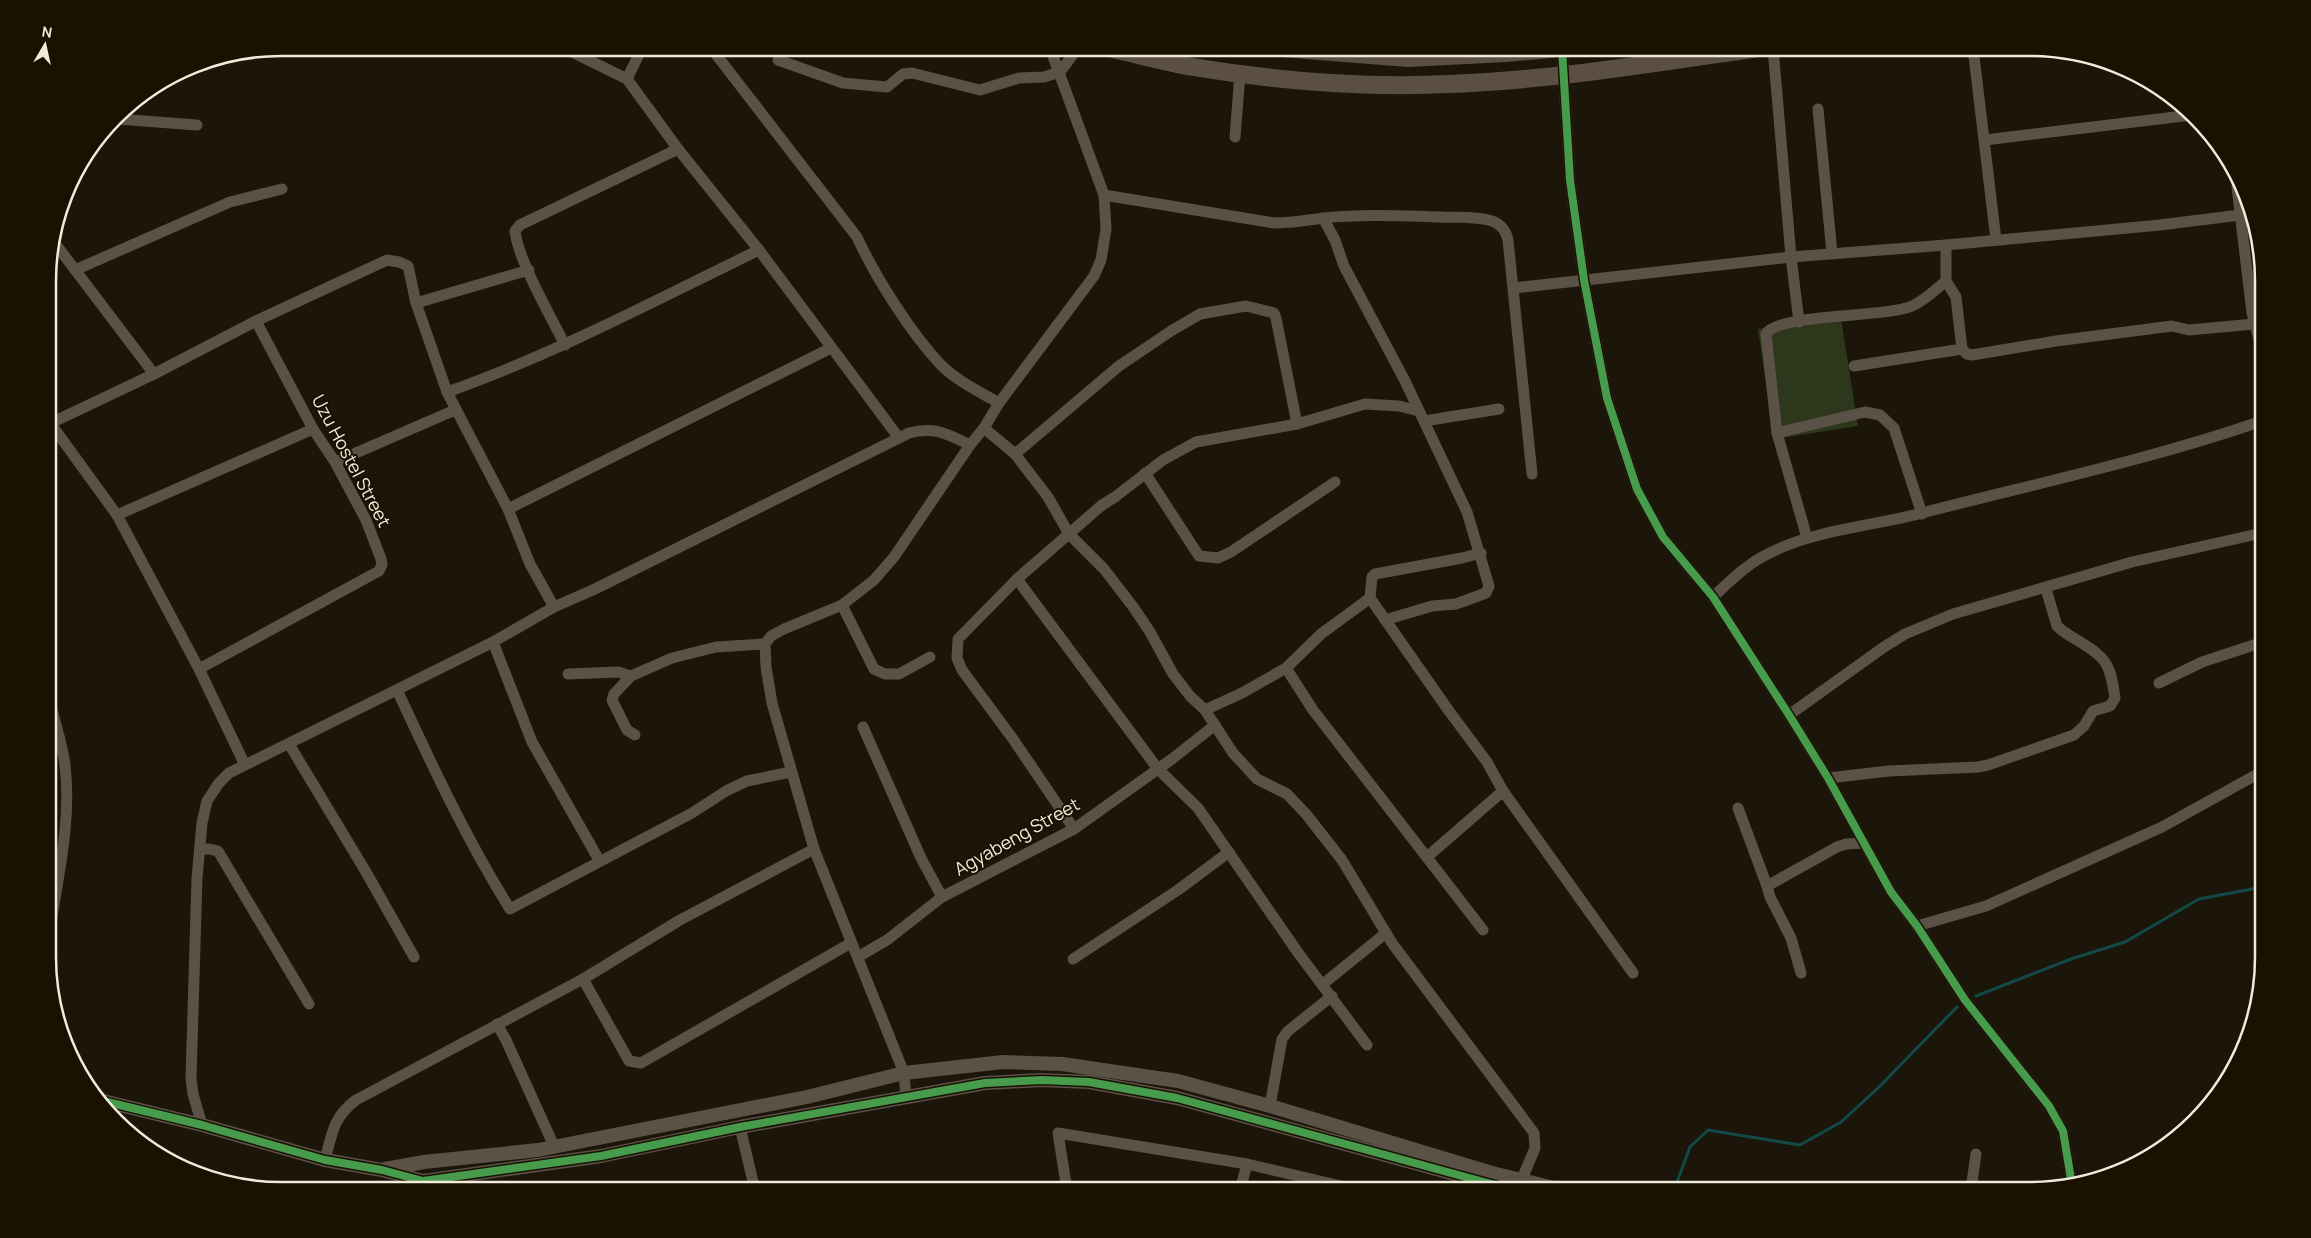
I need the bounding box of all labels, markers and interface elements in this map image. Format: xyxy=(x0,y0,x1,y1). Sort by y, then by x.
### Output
north arrow xyxy=(20,20,70,70)
text: N xyxy=(41,21,54,42)
street label: Uzu Hostel Street xyxy=(307,390,397,531)
street label: Agyabeng Street xyxy=(950,792,1084,881)

